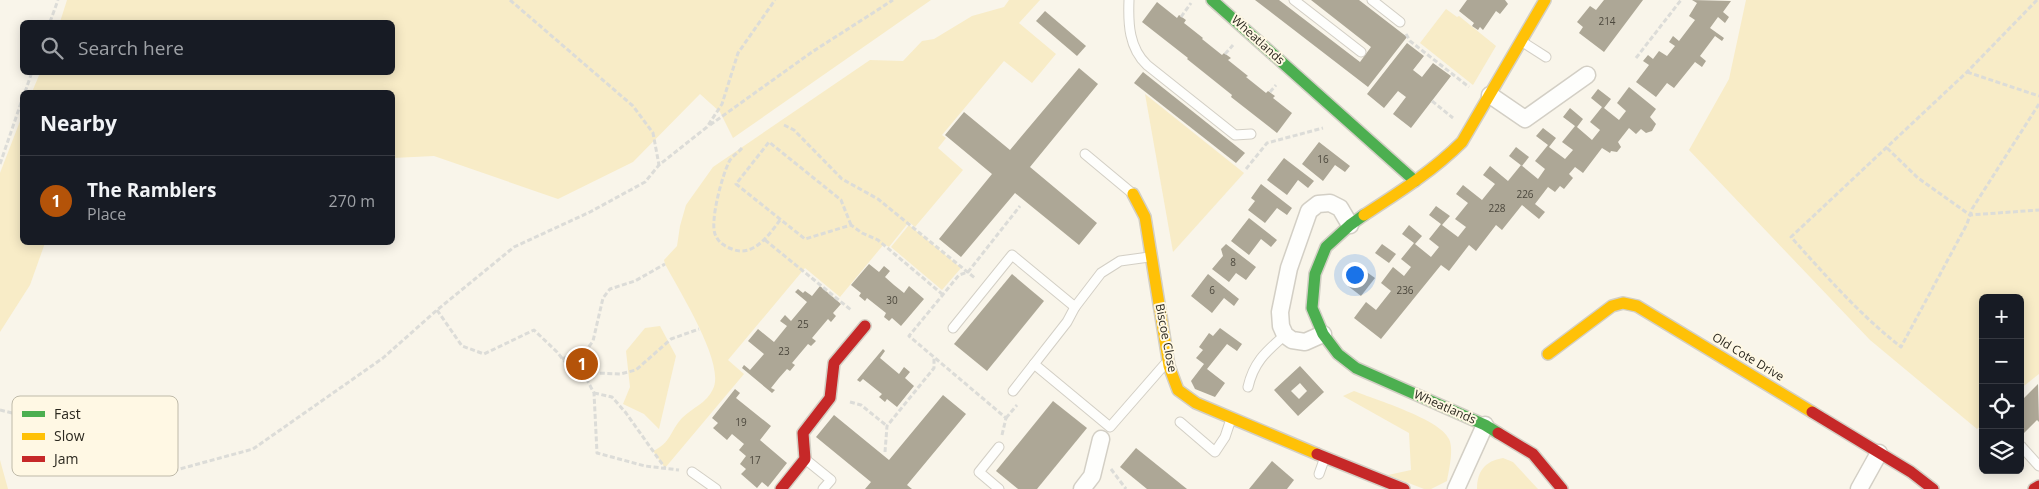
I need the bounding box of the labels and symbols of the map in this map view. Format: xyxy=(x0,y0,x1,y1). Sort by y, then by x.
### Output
street label: Wheatlands xyxy=(1228,11,1289,68)
house number: 214 xyxy=(1598,14,1616,28)
house number: 16 xyxy=(1317,152,1329,166)
house number: 226 xyxy=(1516,187,1534,201)
house number: 228 xyxy=(1488,201,1506,215)
house number: 8 xyxy=(1230,255,1236,269)
your location xyxy=(1342,262,1368,288)
house number: 6 xyxy=(1209,283,1215,297)
house number: 236 xyxy=(1396,283,1414,297)
house number: 30 xyxy=(886,293,898,307)
street label: Biscoe Close xyxy=(1152,302,1182,374)
house number: 25 xyxy=(797,317,809,331)
street label: Old Cote Drive xyxy=(1709,328,1788,385)
house number: 23 xyxy=(778,344,790,358)
pin: 1 xyxy=(566,345,598,383)
street label: Wheatlands xyxy=(1411,385,1479,428)
legend xyxy=(12,396,178,476)
text: Fast xyxy=(54,404,81,423)
house number: 19 xyxy=(735,415,747,429)
text: Slow xyxy=(54,426,85,445)
text: Jam xyxy=(52,449,79,468)
house number: 17 xyxy=(749,453,761,467)

